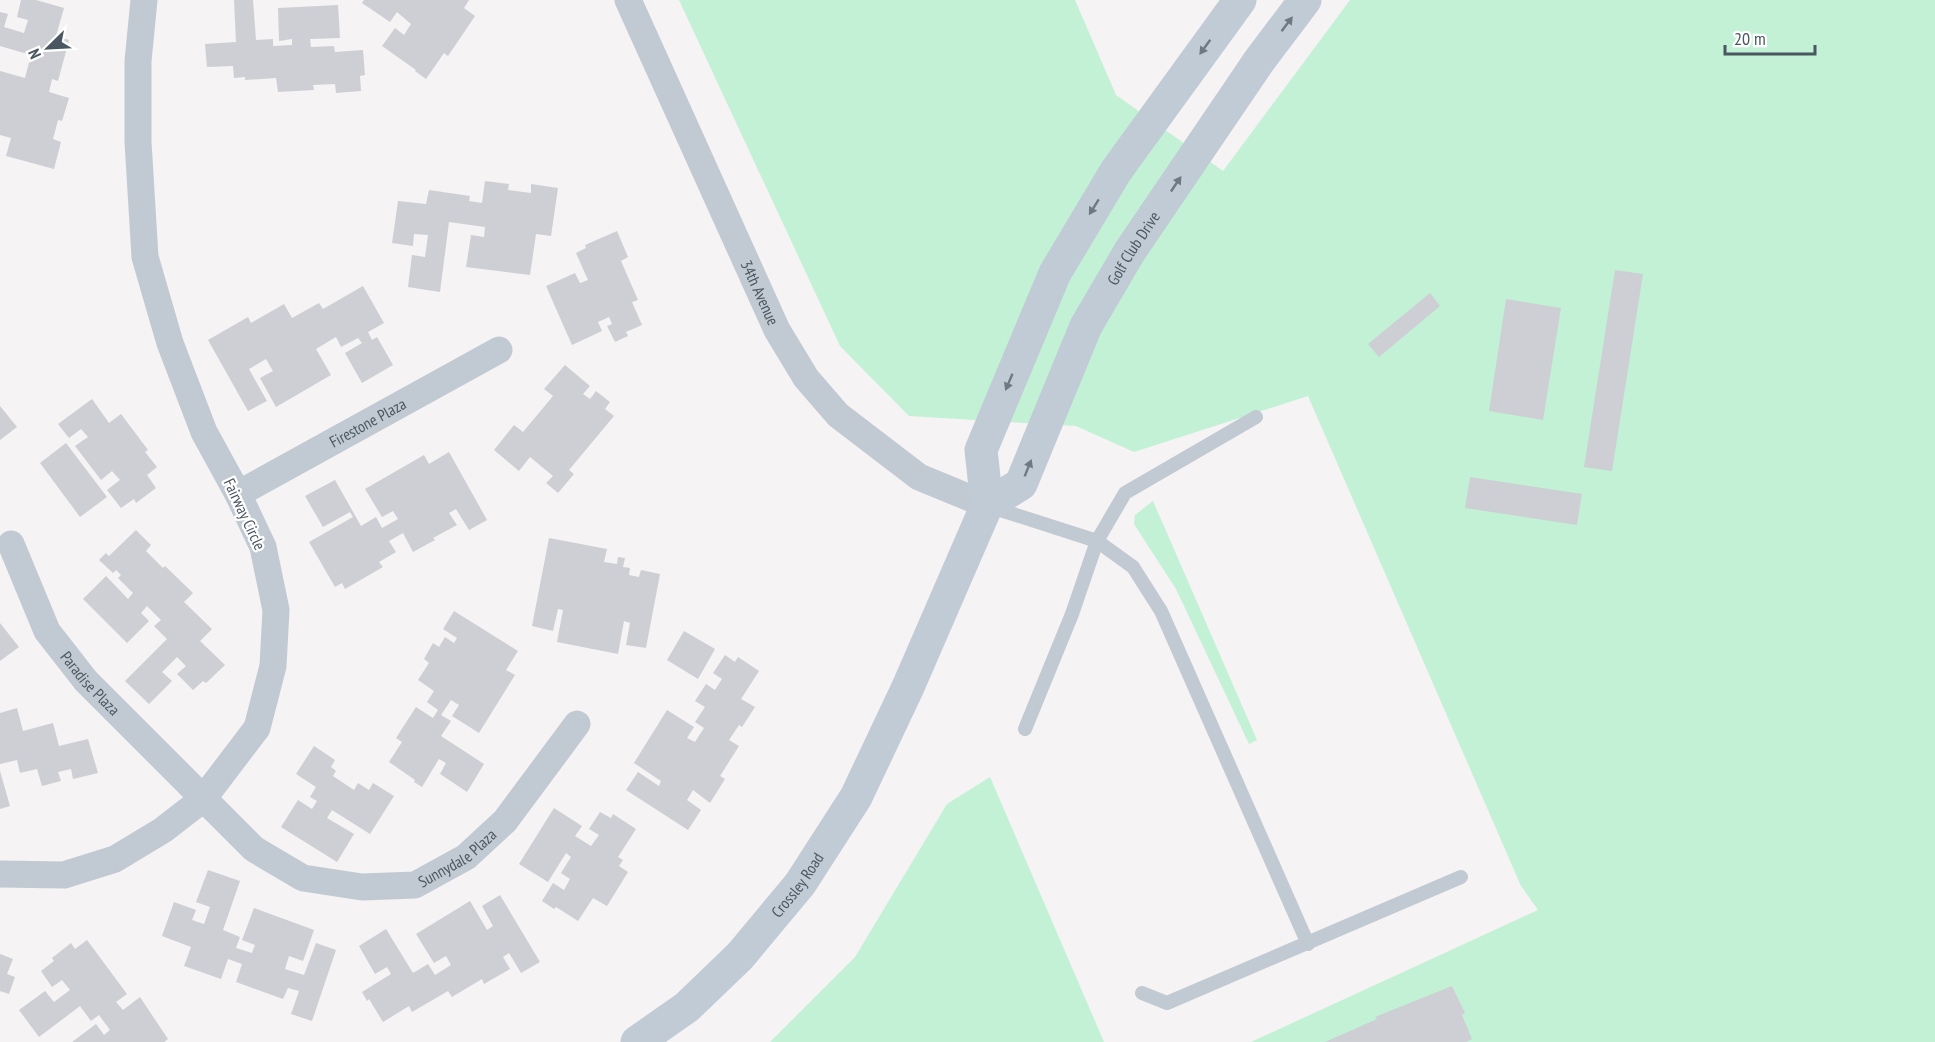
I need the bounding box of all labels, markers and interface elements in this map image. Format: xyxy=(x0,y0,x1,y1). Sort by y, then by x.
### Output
one-way arrow xyxy=(1281,16,1293,32)
north arrow xyxy=(18,18,78,78)
scale bar xyxy=(1725,18,1815,56)
text: 20 m xyxy=(1734,27,1766,50)
one-way arrow xyxy=(1199,39,1211,55)
text: N xyxy=(23,46,45,62)
one-way arrow xyxy=(1170,176,1181,192)
one-way arrow xyxy=(1088,199,1099,215)
street label: Golf Club Drive xyxy=(1102,207,1164,288)
street label: 34th Avenue xyxy=(737,257,783,328)
one-way arrow xyxy=(1005,374,1014,391)
street label: Firestone Plaza xyxy=(326,393,409,452)
one-way arrow xyxy=(1023,458,1033,476)
street label: Fairway Circle xyxy=(220,475,270,553)
street label: Paradise Plaza xyxy=(56,647,124,719)
street label: Sunnydale Plaza xyxy=(415,824,500,891)
street label: Crossley Road xyxy=(767,849,828,921)

